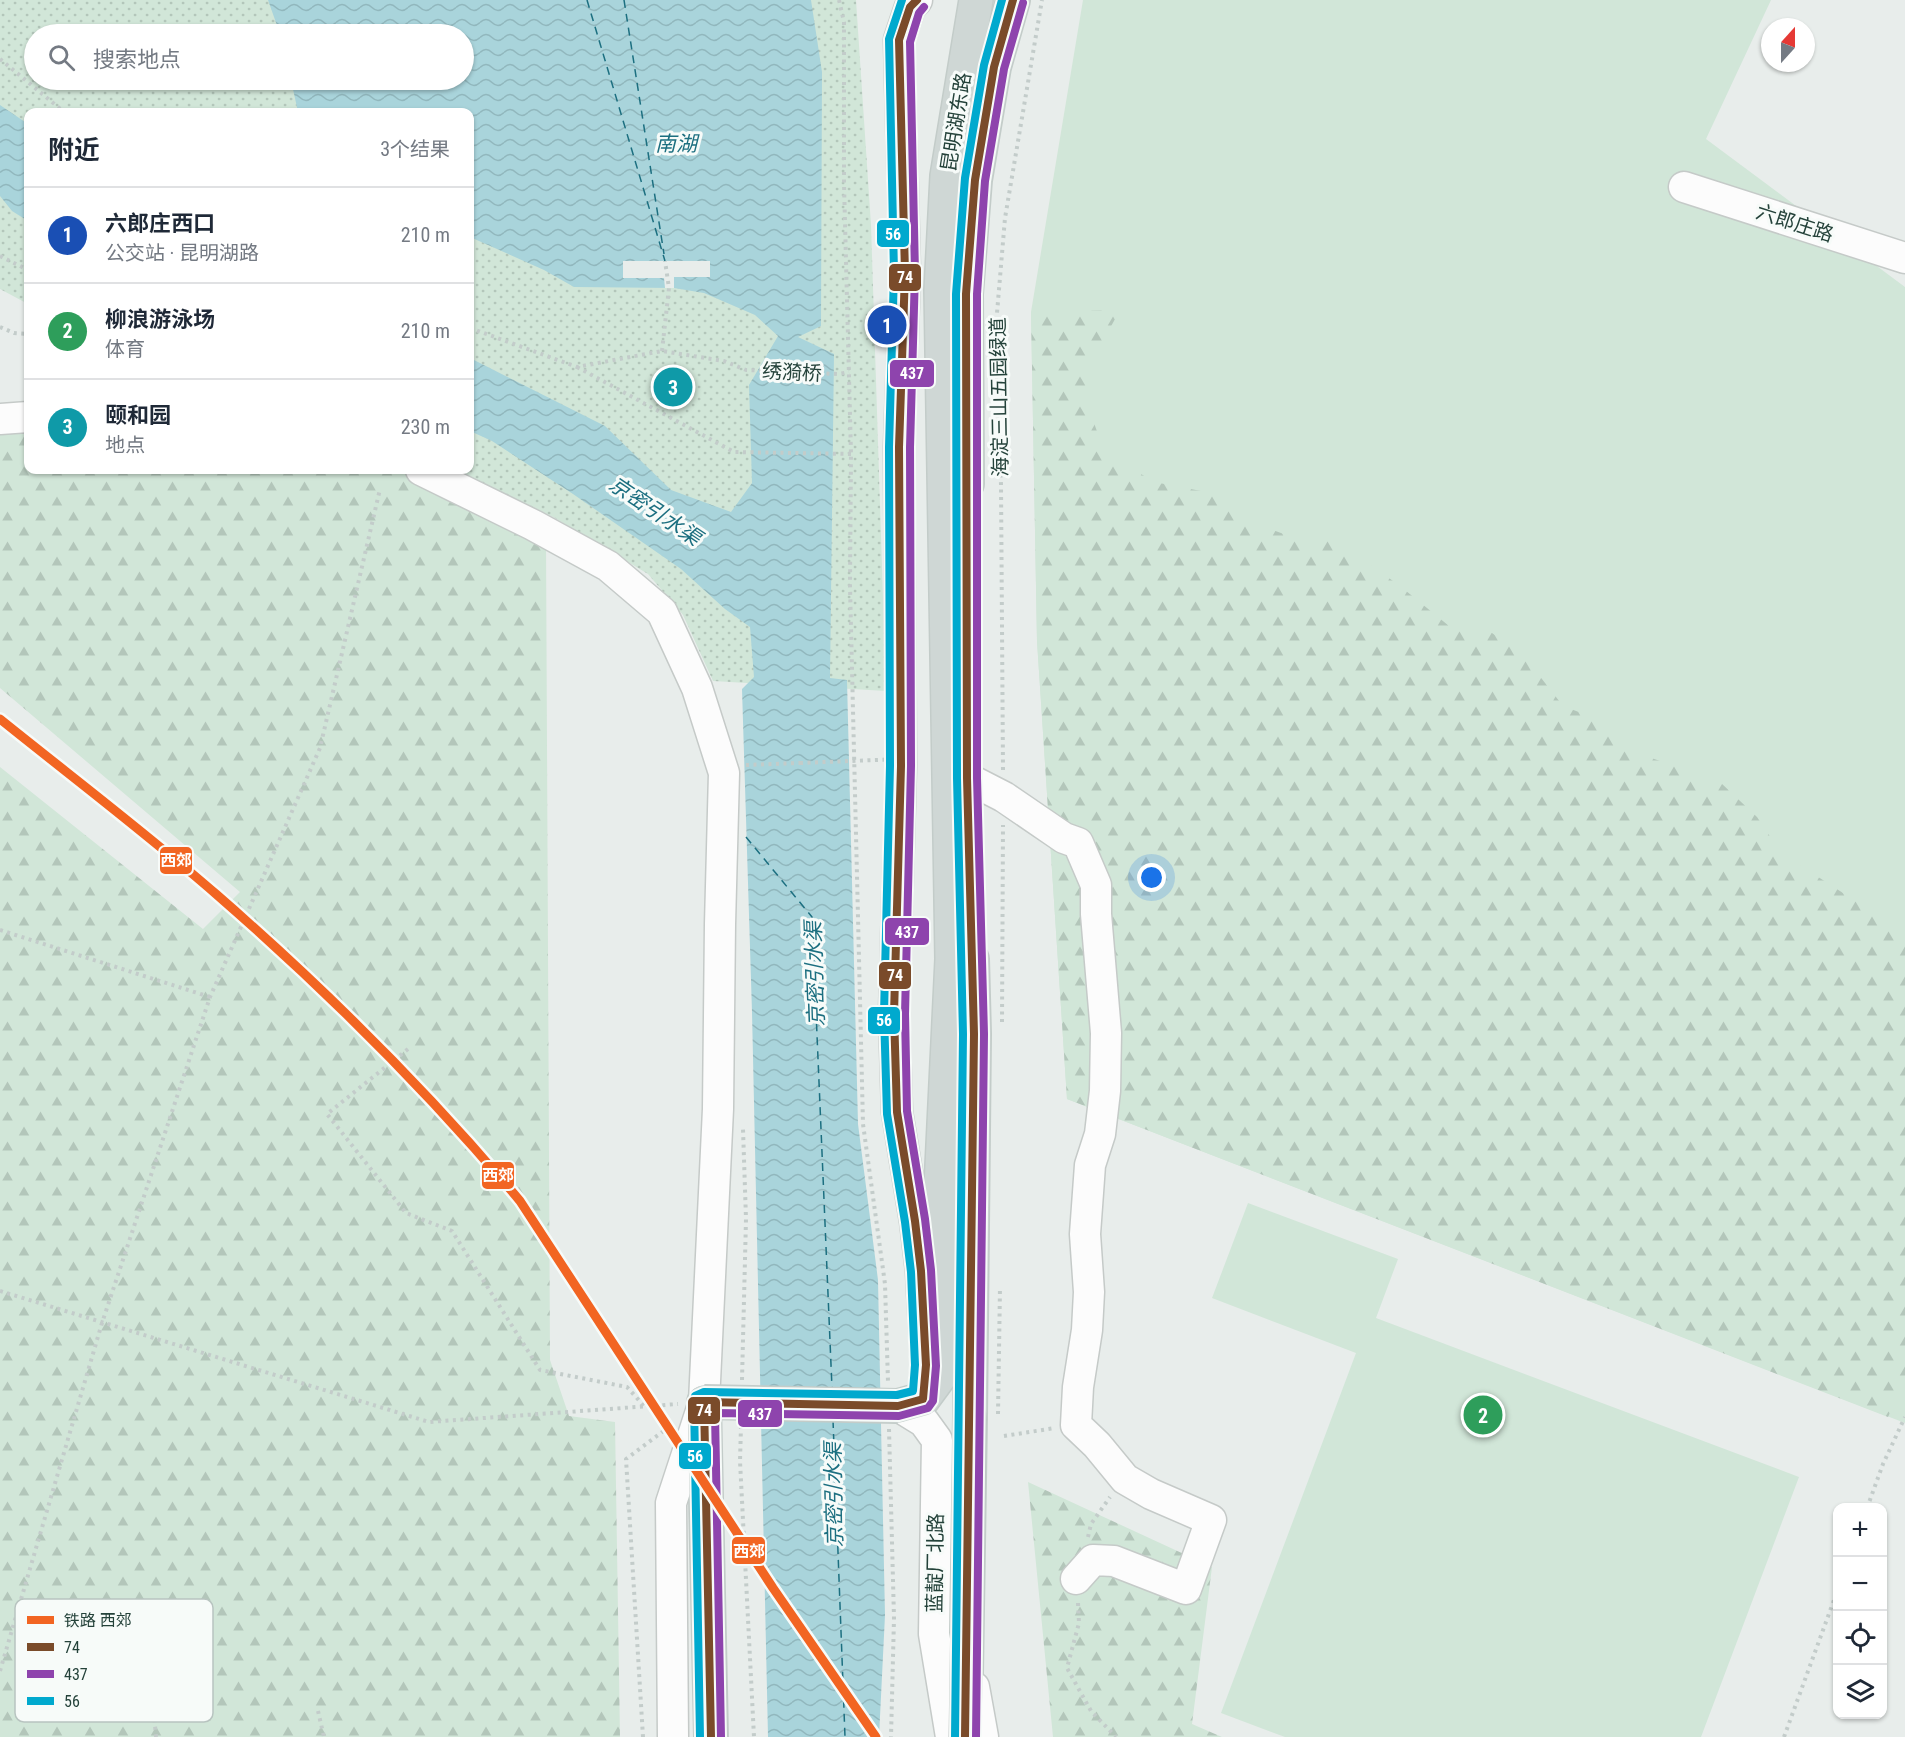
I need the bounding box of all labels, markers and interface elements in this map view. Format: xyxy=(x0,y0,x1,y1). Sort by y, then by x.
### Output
north arrow xyxy=(1761,18,1815,72)
search box xyxy=(24,24,474,90)
icon: search xyxy=(45,41,78,74)
text: 搜索地点 xyxy=(93,47,181,72)
street label: 昆明湖东路 xyxy=(936,71,976,173)
water label: 南湖 xyxy=(655,132,700,156)
text: 附近 xyxy=(48,135,100,165)
text: 3个结果 xyxy=(380,137,450,161)
street label: 六郎庄路 xyxy=(1753,199,1837,247)
text: 六郎庄西口 xyxy=(105,211,215,236)
line badge: 56 xyxy=(876,219,910,248)
text: 1 xyxy=(62,223,73,247)
text: 210 m xyxy=(401,223,450,247)
text: 56 xyxy=(885,225,901,244)
text: 公交站 · 昆明湖路 xyxy=(105,241,259,265)
line badge: 74 xyxy=(888,263,922,292)
text: 74 xyxy=(897,268,913,287)
pin: 1 xyxy=(868,302,906,348)
text: 柳浪游泳场 xyxy=(105,307,215,332)
street label: 海淀三山五园绿道 xyxy=(986,317,1012,477)
text: 2 xyxy=(62,319,73,343)
text: 210 m xyxy=(401,319,450,343)
text: 体育 xyxy=(105,337,145,361)
street label: 绣漪桥 xyxy=(761,358,823,386)
line badge: 437 xyxy=(889,359,935,388)
pin: 3 xyxy=(654,364,692,410)
text: 437 xyxy=(900,364,924,383)
text: 颐和园 xyxy=(105,403,171,428)
text: 3 xyxy=(62,415,73,439)
text: 230 m xyxy=(401,415,450,439)
text: 地点 xyxy=(105,433,145,457)
water label: 京密引水渠 xyxy=(605,472,708,552)
line badge: 西郊 xyxy=(159,846,193,875)
text: 西郊 xyxy=(160,851,192,870)
your location xyxy=(1137,863,1166,892)
line badge: 437 xyxy=(884,917,930,946)
water label: 京密引水渠 xyxy=(801,918,829,1027)
text: 437 xyxy=(895,923,919,942)
line badge: 74 xyxy=(878,961,912,990)
text: 74 xyxy=(887,966,903,985)
line badge: 56 xyxy=(867,1006,901,1035)
text: 56 xyxy=(876,1011,892,1030)
line badge: 西郊 xyxy=(481,1161,515,1190)
text: 西郊 xyxy=(482,1166,514,1185)
pin: 2 xyxy=(1464,1392,1502,1438)
line badge: 74 xyxy=(687,1396,721,1425)
line badge: 437 xyxy=(737,1399,783,1428)
text: 74 xyxy=(696,1401,712,1420)
text: 437 xyxy=(748,1405,772,1424)
water label: 京密引水渠 xyxy=(821,1439,847,1548)
line badge: 56 xyxy=(678,1442,712,1470)
text: 56 xyxy=(687,1447,703,1466)
map controls xyxy=(1833,1503,1887,1719)
button: + xyxy=(1833,1503,1887,1557)
street label: 蓝靛厂北路 xyxy=(922,1513,948,1613)
line badge: 西郊 xyxy=(731,1536,766,1565)
text: 西郊 xyxy=(733,1542,765,1561)
button: − xyxy=(1833,1557,1887,1611)
legend xyxy=(15,1599,213,1722)
text: 铁路 西郊 xyxy=(64,1611,132,1630)
button: locate xyxy=(1833,1611,1887,1665)
text: 74 xyxy=(64,1638,80,1657)
text: 437 xyxy=(64,1665,88,1684)
button: layers xyxy=(1833,1665,1887,1719)
text: 56 xyxy=(64,1692,80,1711)

